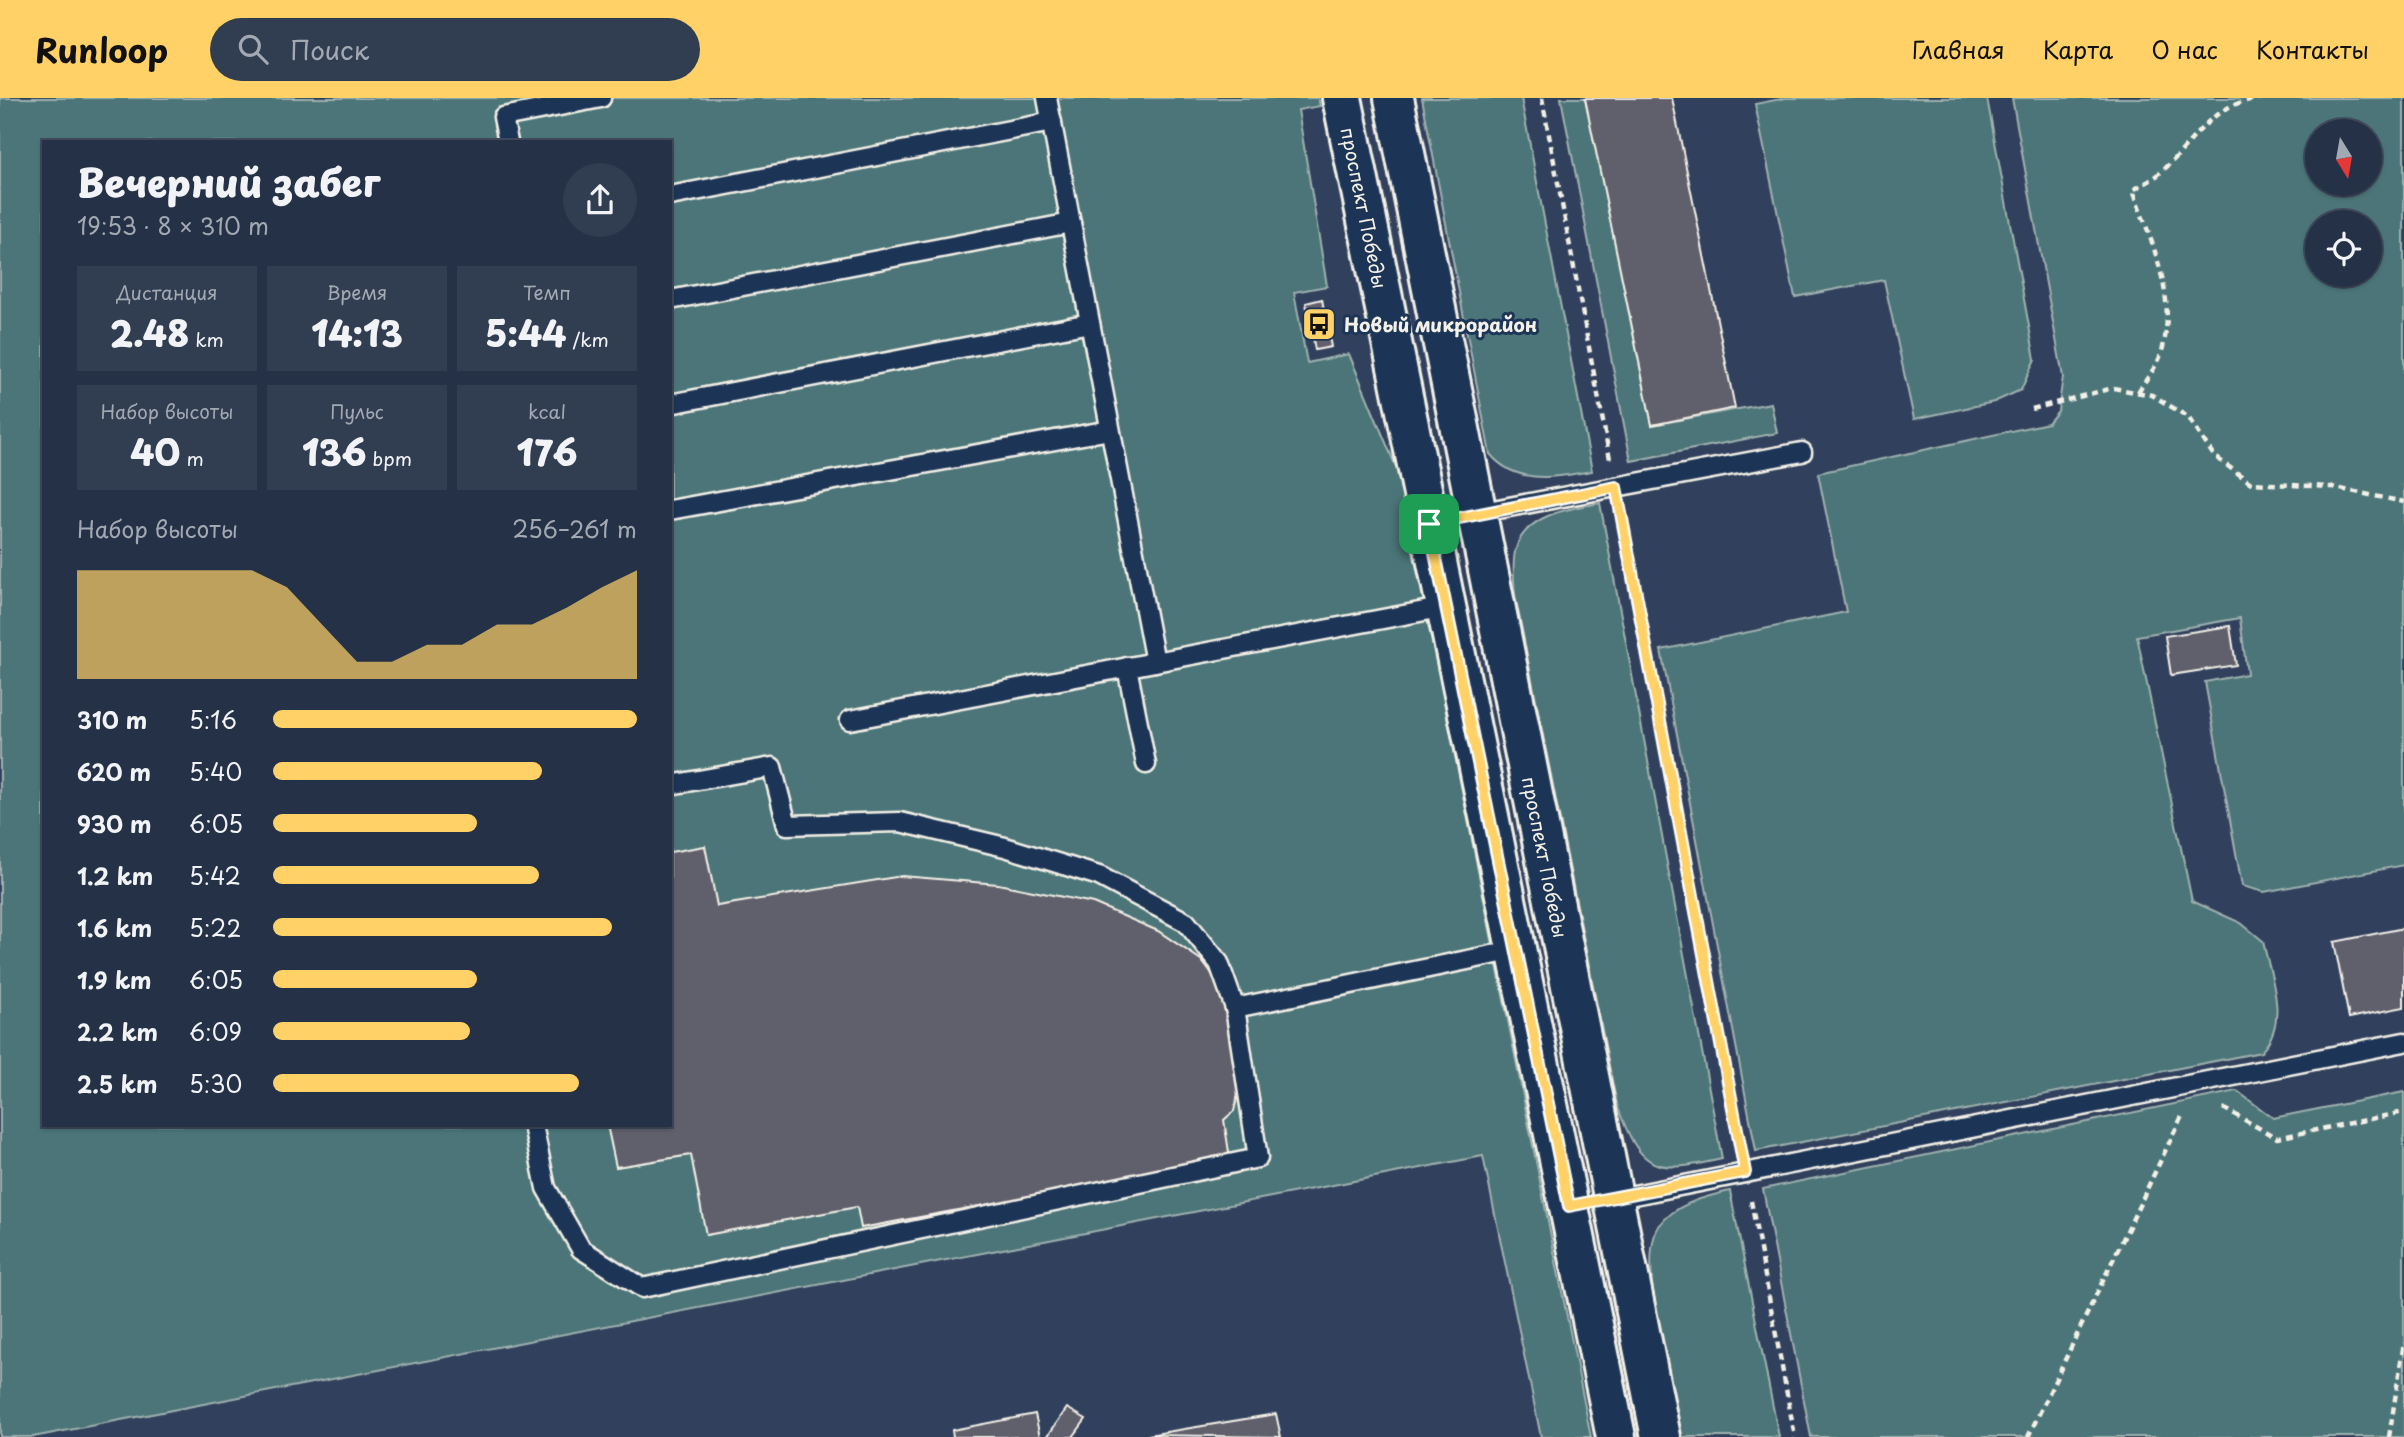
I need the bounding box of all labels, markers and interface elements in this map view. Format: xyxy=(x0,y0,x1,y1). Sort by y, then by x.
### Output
search box xyxy=(210,18,700,81)
text: Runloop xyxy=(35,24,168,74)
icon: search xyxy=(234,30,272,68)
text: Поиск xyxy=(290,30,369,69)
text: Главная xyxy=(1912,31,2005,67)
text: Карта xyxy=(2043,31,2113,67)
text: О нас xyxy=(2151,31,2218,67)
text: Контакты xyxy=(2256,31,2369,67)
north arrow xyxy=(2305,119,2382,196)
map controls xyxy=(2305,119,2382,287)
street label: проспект Победы xyxy=(1334,125,1395,291)
text: Вечерний забег xyxy=(77,153,380,210)
button: share xyxy=(563,163,637,237)
text: 19:53 · 8 × 310 m xyxy=(77,208,269,243)
button: locate xyxy=(2305,210,2382,287)
text: Дистанция xyxy=(117,278,217,306)
text: Время xyxy=(327,278,387,306)
text: Темп xyxy=(523,278,571,306)
bus stop icon: Новый микрорайон xyxy=(1300,305,1338,343)
text: 2.48 xyxy=(110,306,189,359)
text: 14:13 xyxy=(311,306,403,359)
text: 5:44 xyxy=(485,306,566,359)
place label: Новый микрорайон xyxy=(1344,310,1537,338)
text: km xyxy=(189,325,224,353)
text: /km xyxy=(566,325,609,353)
text: Набор высоты xyxy=(100,397,234,425)
text: Пульс xyxy=(330,397,384,425)
text: kcal xyxy=(528,397,566,425)
text: 40 xyxy=(130,425,180,478)
text: 136 xyxy=(302,425,366,478)
text: 176 xyxy=(516,425,578,478)
text: m xyxy=(180,444,204,472)
text: bpm xyxy=(366,444,412,472)
pin xyxy=(1399,494,1459,554)
icon: arrive xyxy=(1410,505,1448,543)
text: Набор высоты xyxy=(77,511,238,546)
text: 256–261 m xyxy=(512,511,637,546)
text: 310 m xyxy=(77,702,147,737)
text: 5:16 xyxy=(189,702,237,737)
text: 620 m xyxy=(77,754,151,789)
text: 5:40 xyxy=(189,754,242,789)
street label: проспект Победы xyxy=(1516,774,1575,940)
text: 930 m xyxy=(77,806,152,841)
text: 6:05 xyxy=(189,806,243,841)
text: 1.2 km xyxy=(77,858,153,893)
text: 5:42 xyxy=(189,858,241,893)
text: 1.6 km xyxy=(77,910,152,945)
text: 5:22 xyxy=(189,910,241,945)
text: 1.9 km xyxy=(77,962,151,997)
text: 6:05 xyxy=(189,962,243,997)
text: 2.2 km xyxy=(77,1014,158,1049)
text: 6:09 xyxy=(189,1014,242,1049)
text: 2.5 km xyxy=(77,1066,157,1101)
text: 5:30 xyxy=(189,1066,242,1101)

